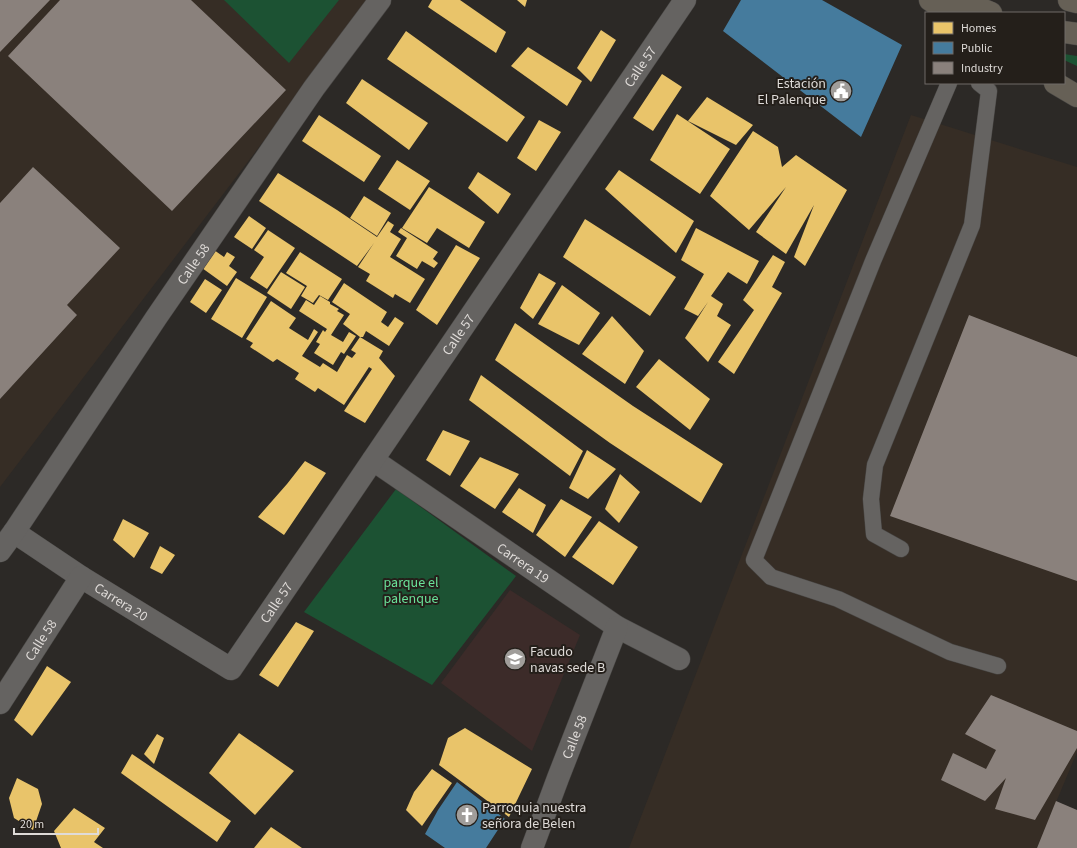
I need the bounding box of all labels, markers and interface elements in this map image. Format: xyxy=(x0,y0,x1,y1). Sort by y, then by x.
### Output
legend xyxy=(925,12,1065,84)
text: Homes xyxy=(961,20,996,37)
text: Public xyxy=(961,40,993,57)
street label: Calle 57 xyxy=(620,42,662,92)
text: Industry xyxy=(961,60,1003,77)
place label: Estación El Palenque xyxy=(757,74,826,110)
public building icon: Estación El Palenque xyxy=(828,78,854,104)
street label: Calle 58 xyxy=(173,240,215,289)
street label: Calle 57 xyxy=(438,310,480,360)
street label: Carrera 19 xyxy=(492,538,553,589)
park label: parque el palenque xyxy=(383,573,439,609)
street label: Carrera 20 xyxy=(90,578,152,627)
street label: Calle 57 xyxy=(256,578,298,628)
street label: Calle 58 xyxy=(21,616,62,665)
place label: Facudo navas sede B xyxy=(530,642,605,678)
school or university icon: Facudo navas sede B xyxy=(502,646,528,672)
street label: Calle 58 xyxy=(557,712,593,762)
place label: Parroquia nuestra señora de Belen xyxy=(482,798,586,834)
church icon: Parroquia nuestra señora de Belen xyxy=(454,802,480,828)
scale bar xyxy=(14,810,98,836)
text: 20 m xyxy=(20,816,44,833)

